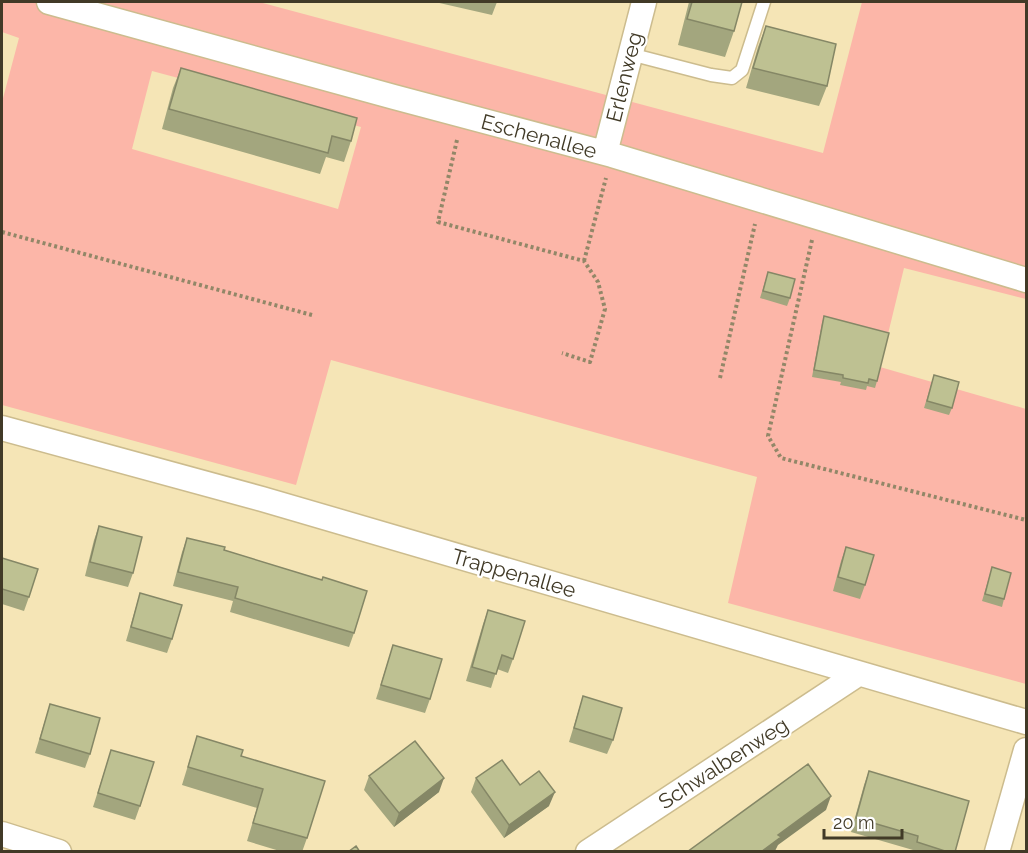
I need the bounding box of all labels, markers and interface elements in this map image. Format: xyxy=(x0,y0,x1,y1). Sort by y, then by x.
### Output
street label: Erlenweg xyxy=(601,29,647,125)
street label: Eschenallee xyxy=(478,109,600,163)
street label: Trappenallee xyxy=(449,543,579,603)
street label: Schwalbenweg xyxy=(653,712,793,814)
scale bar xyxy=(824,802,902,840)
text: 20 m xyxy=(833,812,875,833)

